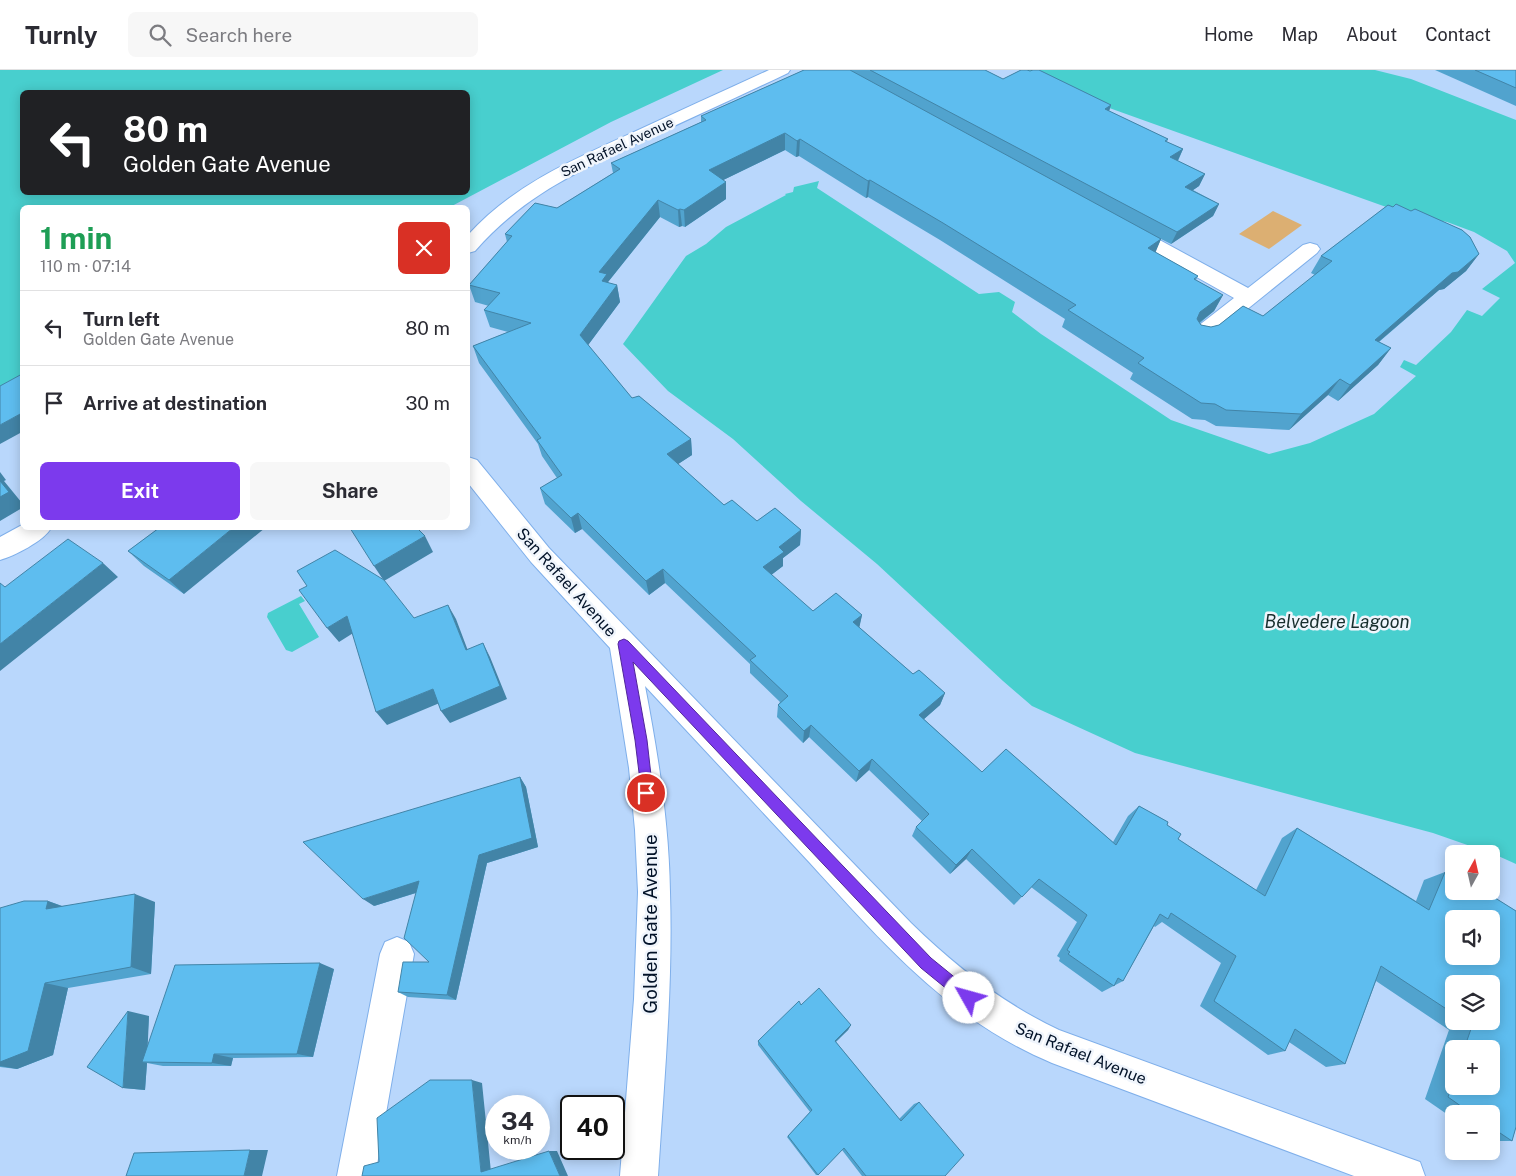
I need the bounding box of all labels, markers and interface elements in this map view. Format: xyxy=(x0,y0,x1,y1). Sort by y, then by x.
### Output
search box xyxy=(128,12,478,57)
text: Turnly xyxy=(25,21,98,49)
icon: search xyxy=(146,21,174,49)
text: Search here xyxy=(186,24,292,46)
text: Home xyxy=(1204,24,1254,45)
text: Map xyxy=(1282,24,1318,45)
text: About xyxy=(1346,24,1397,45)
text: Contact xyxy=(1425,24,1491,45)
text: 80 m xyxy=(123,109,208,150)
icon: left xyxy=(40,110,105,175)
street label: San Rafael Avenue xyxy=(558,114,676,180)
text: Golden Gate Avenue xyxy=(123,151,331,177)
text: 1 min xyxy=(40,220,112,256)
button: close xyxy=(398,222,450,274)
text: 110 m · 07:14 xyxy=(40,257,131,276)
text: Turn left xyxy=(83,308,160,330)
icon: left xyxy=(40,314,68,342)
text: 80 m xyxy=(405,317,450,339)
text: Golden Gate Avenue xyxy=(83,330,234,349)
icon: arrive xyxy=(40,389,68,417)
text: Arrive at destination xyxy=(83,392,267,414)
text: 30 m xyxy=(405,392,450,414)
button: Exit xyxy=(40,462,240,520)
button: Share xyxy=(250,462,450,520)
street label: San Rafael Avenue xyxy=(513,524,620,641)
water label: Belvedere Lagoon xyxy=(1265,611,1409,632)
pin xyxy=(625,772,667,814)
icon: arrive xyxy=(632,779,660,807)
street label: Golden Gate Avenue xyxy=(639,834,661,1014)
north arrow xyxy=(1445,845,1500,900)
map controls xyxy=(1445,845,1500,1160)
button: sound xyxy=(1445,910,1500,965)
position arrow xyxy=(942,971,994,1023)
button: layers xyxy=(1445,975,1500,1030)
street label: San Rafael Avenue xyxy=(1012,1018,1149,1088)
button: + xyxy=(1445,1040,1500,1095)
speed limit sign: 40 xyxy=(560,1095,625,1160)
button: − xyxy=(1445,1105,1500,1160)
text: 34 xyxy=(501,1106,534,1136)
text: km/h xyxy=(503,1133,532,1147)

